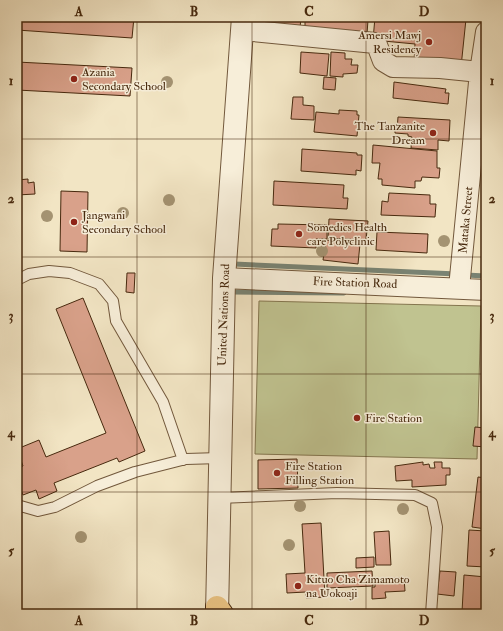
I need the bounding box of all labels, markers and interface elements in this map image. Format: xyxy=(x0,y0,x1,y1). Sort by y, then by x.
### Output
text: A xyxy=(74,4,84,20)
text: B xyxy=(190,4,198,20)
text: C xyxy=(304,4,314,20)
text: D xyxy=(419,4,430,20)
place label: Amersi Mawj Residency xyxy=(357,28,422,57)
marker: Amersi Mawj Residency xyxy=(424,37,434,47)
place label: Azania Secondary School xyxy=(81,65,166,94)
text: 1 xyxy=(9,73,14,89)
text: 1 xyxy=(490,73,495,89)
marker: Azania Secondary School xyxy=(69,74,79,84)
place label: The Tanzanite Dream xyxy=(355,119,426,148)
marker: The Tanzanite Dream xyxy=(428,128,438,138)
street label: Mataka Street xyxy=(456,186,476,254)
text: 2 xyxy=(8,191,15,207)
text: 2 xyxy=(489,191,496,207)
place label: Jangwani Secondary School xyxy=(81,208,166,237)
marker: Jangwani Secondary School xyxy=(69,217,79,227)
place label: Somedics Health care Polyclinic xyxy=(307,220,388,249)
marker: Somedics Health care Polyclinic xyxy=(294,229,304,239)
street label: United Nations Road xyxy=(215,263,233,366)
street label: Fire Station Road xyxy=(312,274,398,292)
text: 3 xyxy=(9,308,14,324)
text: 3 xyxy=(490,308,495,324)
place label: Fire Station xyxy=(365,411,422,426)
marker: Fire Station xyxy=(352,413,362,423)
text: 4 xyxy=(6,425,15,441)
text: 4 xyxy=(487,425,496,441)
place label: Fire Station Filling Station xyxy=(285,459,354,488)
marker: Fire Station Filling Station xyxy=(272,468,282,478)
text: 5 xyxy=(8,543,14,559)
text: 5 xyxy=(489,543,495,559)
place label: Kituo Cha Zimamoto na Uokoaji xyxy=(306,572,410,601)
marker: Kituo Cha Zimamoto na Uokoaji xyxy=(293,581,303,591)
text: A xyxy=(74,613,84,629)
text: B xyxy=(190,613,198,629)
text: C xyxy=(304,613,314,629)
text: D xyxy=(419,613,430,629)

